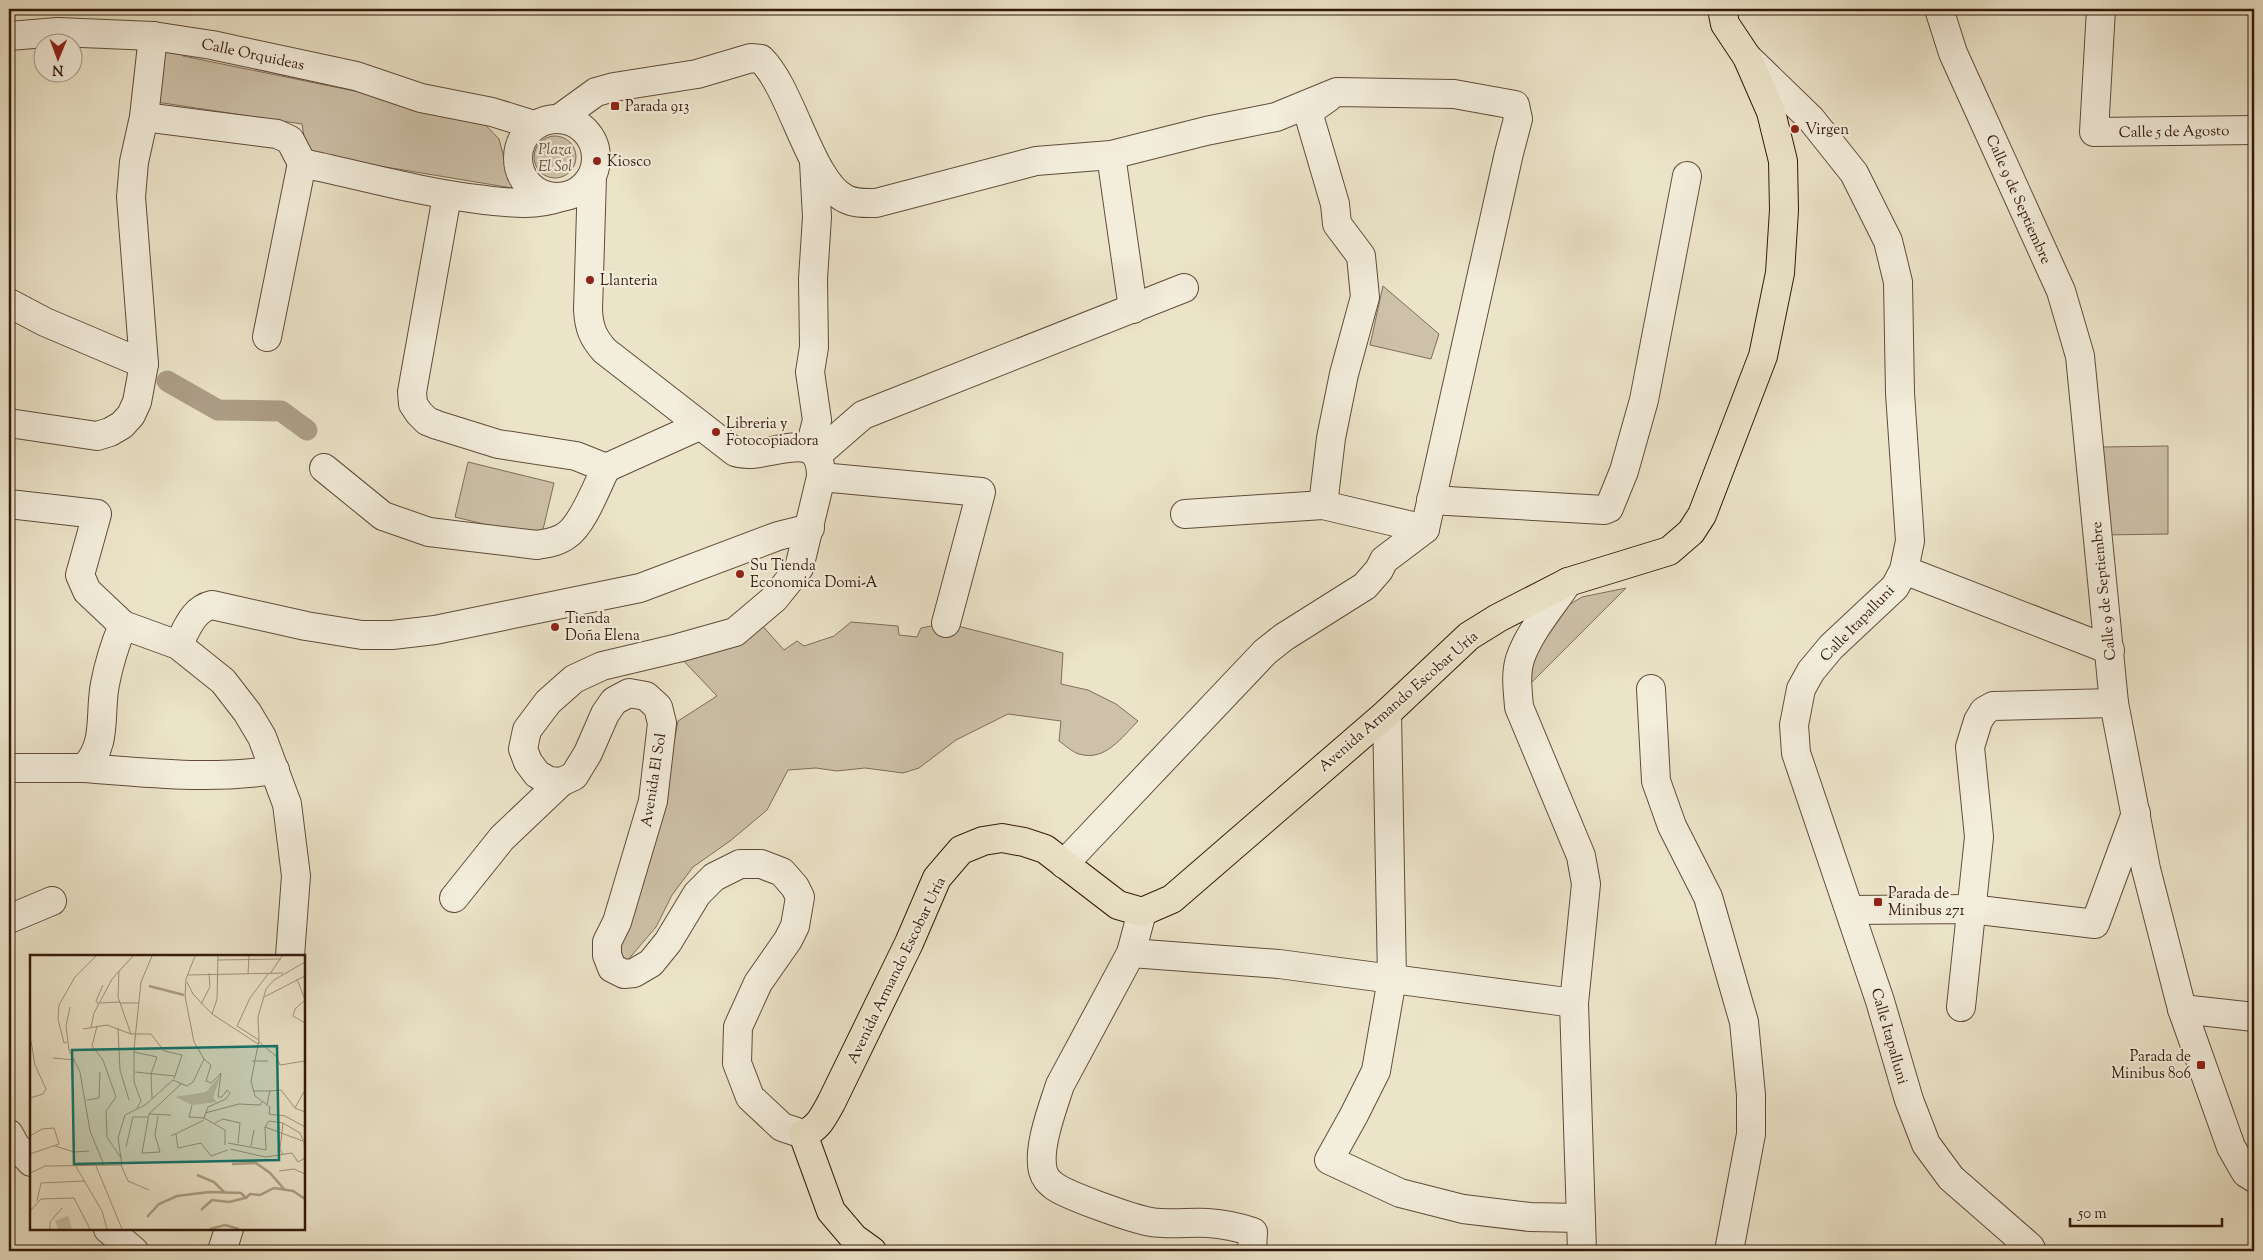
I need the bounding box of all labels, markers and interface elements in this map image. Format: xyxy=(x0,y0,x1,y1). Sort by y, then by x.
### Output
north arrow xyxy=(32,32,82,82)
street label: Calle Orquideas xyxy=(199,34,306,77)
text: N xyxy=(52,59,64,79)
place label: Parada 913 xyxy=(625,97,689,118)
marker: Parada 913 xyxy=(609,100,621,112)
place label: Virgen xyxy=(1805,120,1849,141)
street label: Calle 5 de Agosto xyxy=(2119,121,2230,144)
marker: Virgen xyxy=(1789,123,1801,135)
street label: Calle 9 de Septiembre xyxy=(1980,132,2056,268)
park label: Plaza El Sol xyxy=(538,140,572,178)
place label: Kiosco xyxy=(607,152,651,173)
marker: Kiosco xyxy=(591,155,603,167)
place label: Llanteria xyxy=(600,271,658,292)
marker: Llanteria xyxy=(584,274,596,286)
place label: Libreria y Fotocopiadora xyxy=(726,414,819,452)
marker: Libreria y Fotocopiadora xyxy=(710,426,722,438)
street label: Calle 9 de Septiembre xyxy=(2087,520,2122,661)
place label: Su Tienda Economica Domi-A xyxy=(750,556,878,594)
marker: Su Tienda Economica Domi-A xyxy=(734,568,746,580)
street label: Calle Itapalluni xyxy=(1816,581,1900,667)
place label: Tienda Doña Elena xyxy=(565,609,640,647)
marker: Tienda Doña Elena xyxy=(549,621,561,633)
street label: Avenida Armando Escobar Uría xyxy=(1315,627,1483,777)
street label: Avenida El Sol xyxy=(637,732,672,829)
street label: Avenida Armando Escobar Uría xyxy=(843,874,952,1067)
place label: Parada de Minibus 271 xyxy=(1888,884,1965,922)
marker: Parada de Minibus 271 xyxy=(1872,896,1884,908)
inset map xyxy=(30,955,305,1230)
street label: Calle Itapalluni xyxy=(1865,986,1912,1087)
place label: Parada de Minibus 806 xyxy=(2111,1047,2191,1085)
marker: Parada de Minibus 806 xyxy=(2195,1059,2207,1071)
scale bar xyxy=(2070,1195,2223,1227)
text: 50 m xyxy=(2077,1204,2107,1225)

